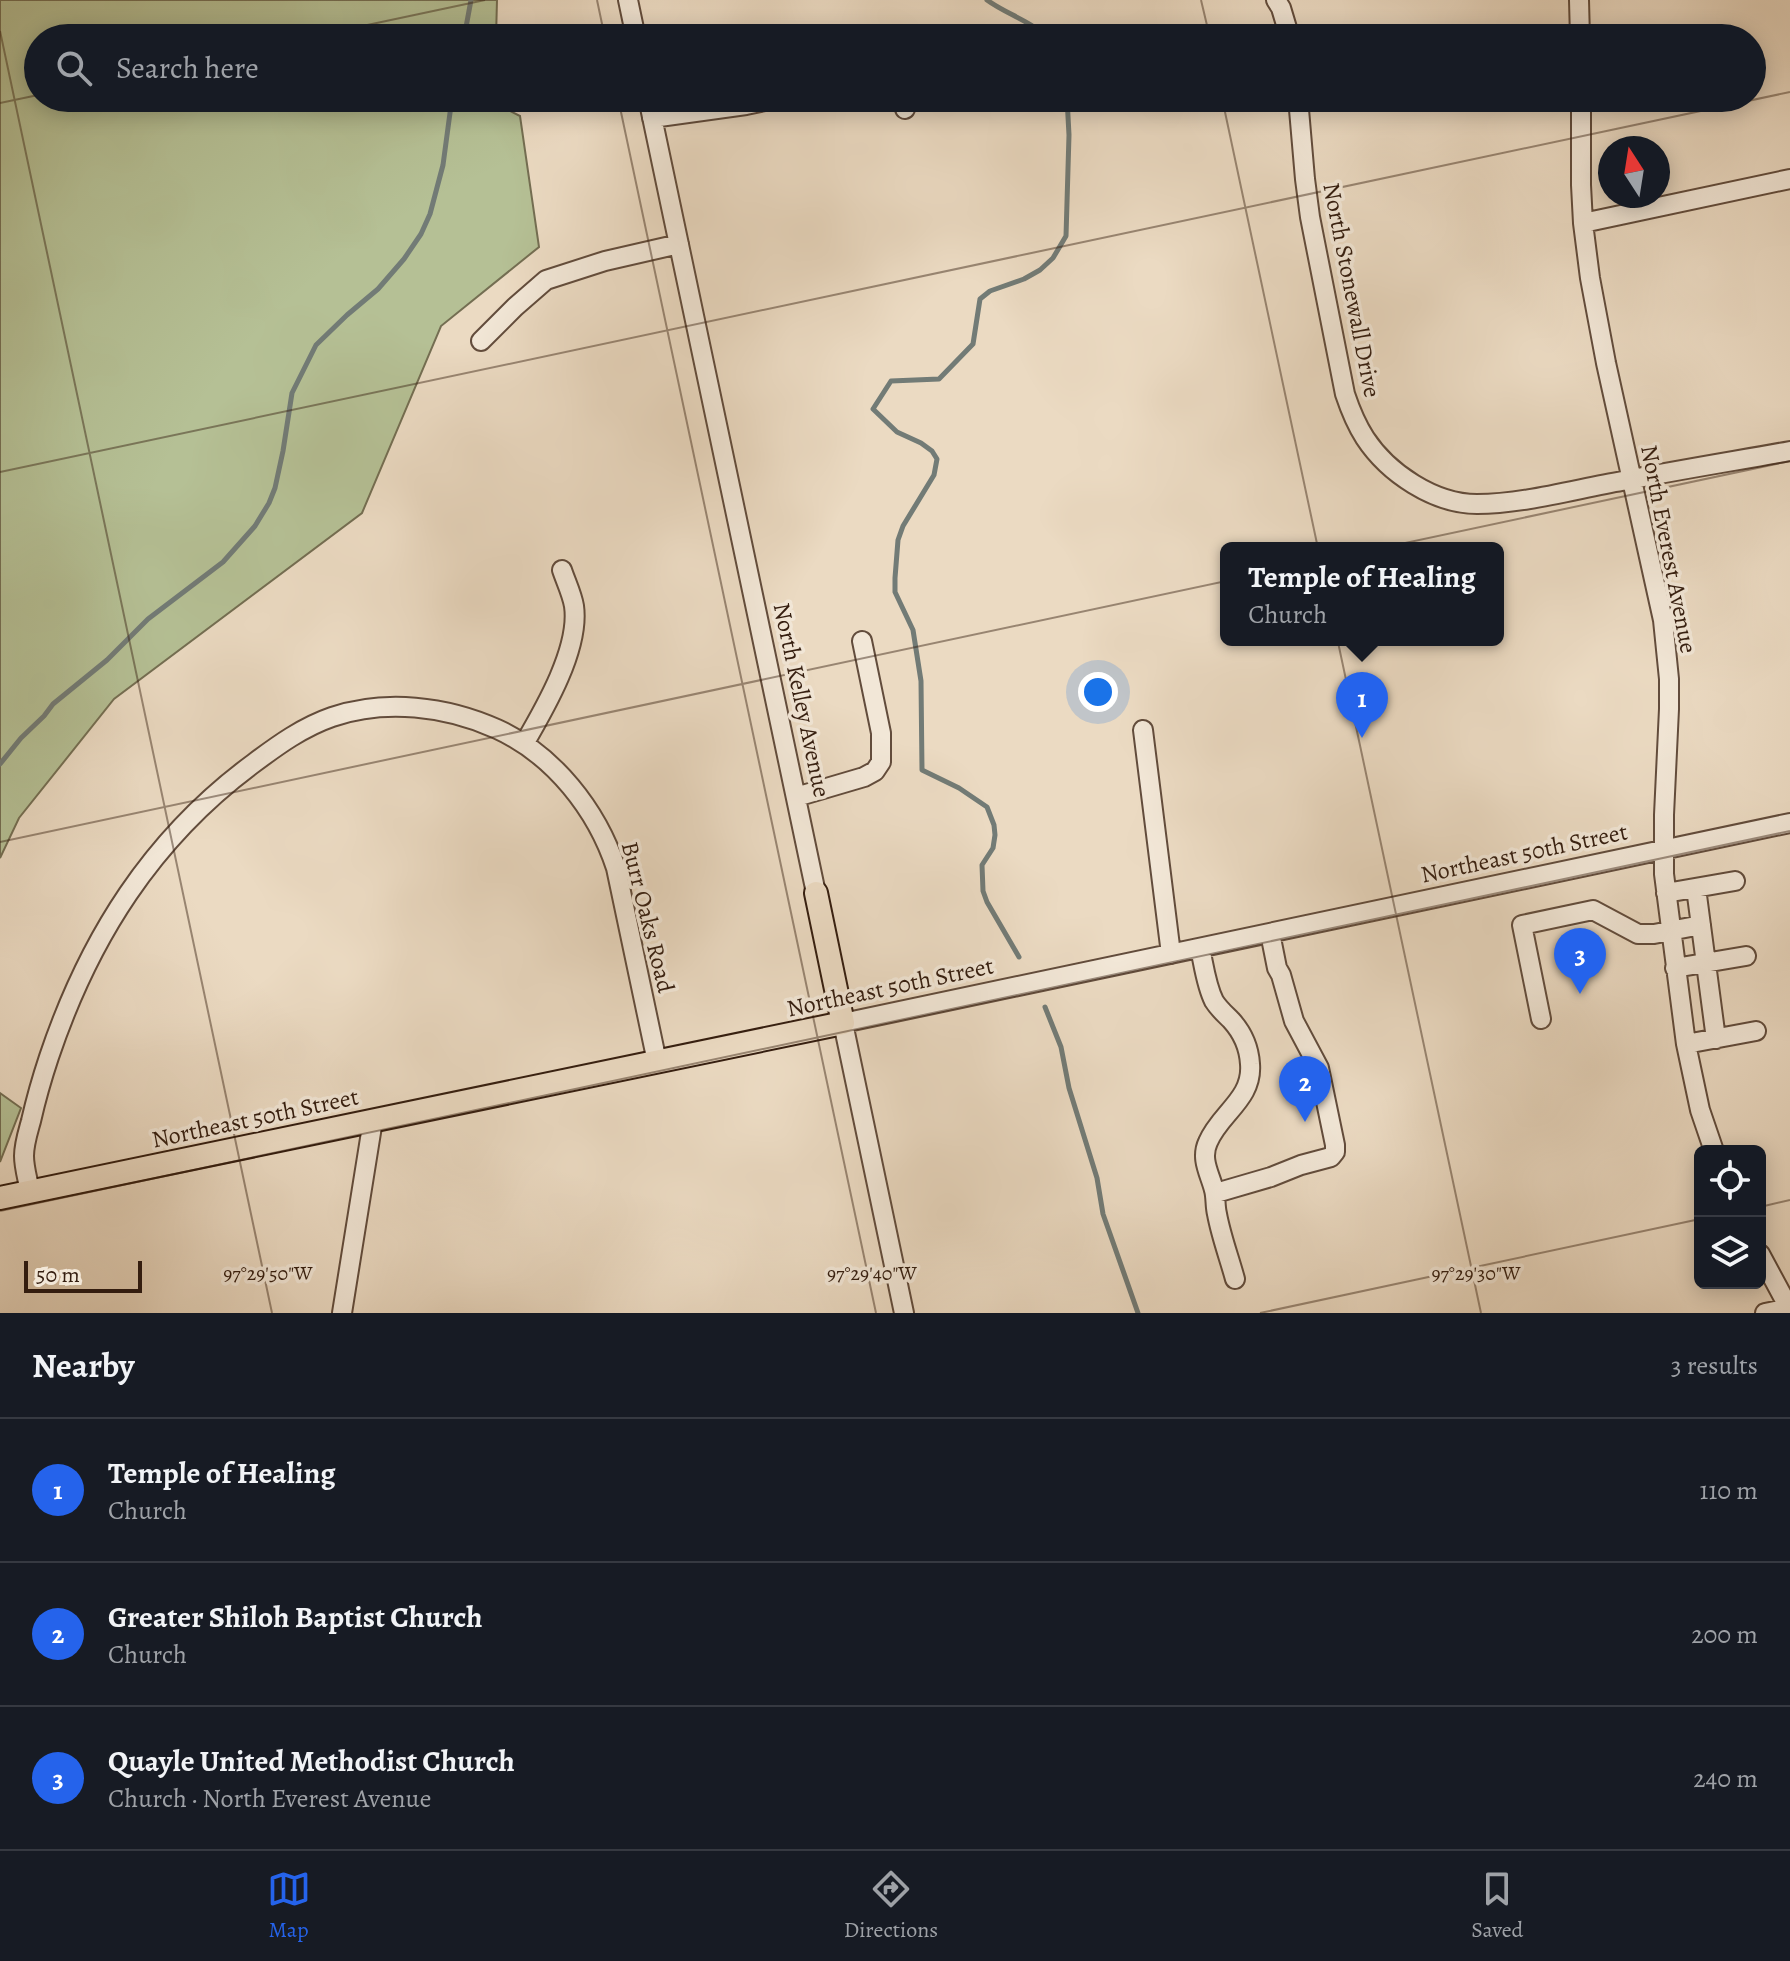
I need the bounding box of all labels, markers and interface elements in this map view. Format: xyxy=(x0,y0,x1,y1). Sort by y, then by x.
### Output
search box xyxy=(24,24,1766,112)
icon: search xyxy=(52,46,96,90)
text: Search here xyxy=(116,48,259,88)
north arrow xyxy=(1598,136,1670,208)
street label: North Stonewall Drive xyxy=(1315,180,1389,400)
street label: North Everest Avenue xyxy=(1633,442,1705,656)
popup xyxy=(1220,542,1504,646)
text: Temple of Healing xyxy=(1248,557,1476,597)
text: Church xyxy=(1248,597,1327,632)
street label: North Kelley Avenue xyxy=(766,600,838,800)
your location xyxy=(1078,672,1118,712)
pin: 1 xyxy=(1336,672,1388,738)
street label: Northeast 50th Street xyxy=(1418,815,1630,891)
street label: Burr Oaks Road xyxy=(614,838,682,996)
pin: 3 xyxy=(1554,928,1606,994)
street label: Northeast 50th Street xyxy=(784,949,996,1025)
pin: 2 xyxy=(1279,1056,1331,1122)
street label: Northeast 50th Street xyxy=(149,1080,361,1156)
map controls xyxy=(1694,1145,1766,1289)
button: locate xyxy=(1694,1145,1766,1217)
button: layers xyxy=(1694,1217,1766,1289)
scale bar xyxy=(24,1257,142,1293)
text: 50 m xyxy=(36,1260,80,1290)
text: 97°29'50"W xyxy=(223,1260,313,1287)
text: 97°29'40"W xyxy=(827,1260,917,1287)
text: 97°29'30"W xyxy=(1431,1260,1521,1287)
text: Nearby xyxy=(32,1342,135,1389)
text: 3 results xyxy=(1671,1348,1758,1383)
text: Temple of Healing xyxy=(108,1453,336,1493)
text: 1 xyxy=(53,1473,63,1508)
text: 110 m xyxy=(1700,1473,1758,1508)
text: Church xyxy=(108,1493,187,1528)
text: Greater Shiloh Baptist Church xyxy=(108,1597,483,1637)
text: 2 xyxy=(52,1617,64,1652)
text: 200 m xyxy=(1691,1617,1758,1652)
text: Church xyxy=(108,1637,187,1672)
text: Quayle United Methodist Church xyxy=(108,1741,515,1781)
text: 3 xyxy=(52,1761,64,1796)
text: 240 m xyxy=(1693,1761,1758,1796)
text: Church · North Everest Avenue xyxy=(108,1781,431,1816)
tab: Map xyxy=(267,1867,311,1945)
tab: Directions xyxy=(844,1867,938,1945)
tab: Saved xyxy=(1471,1867,1523,1945)

